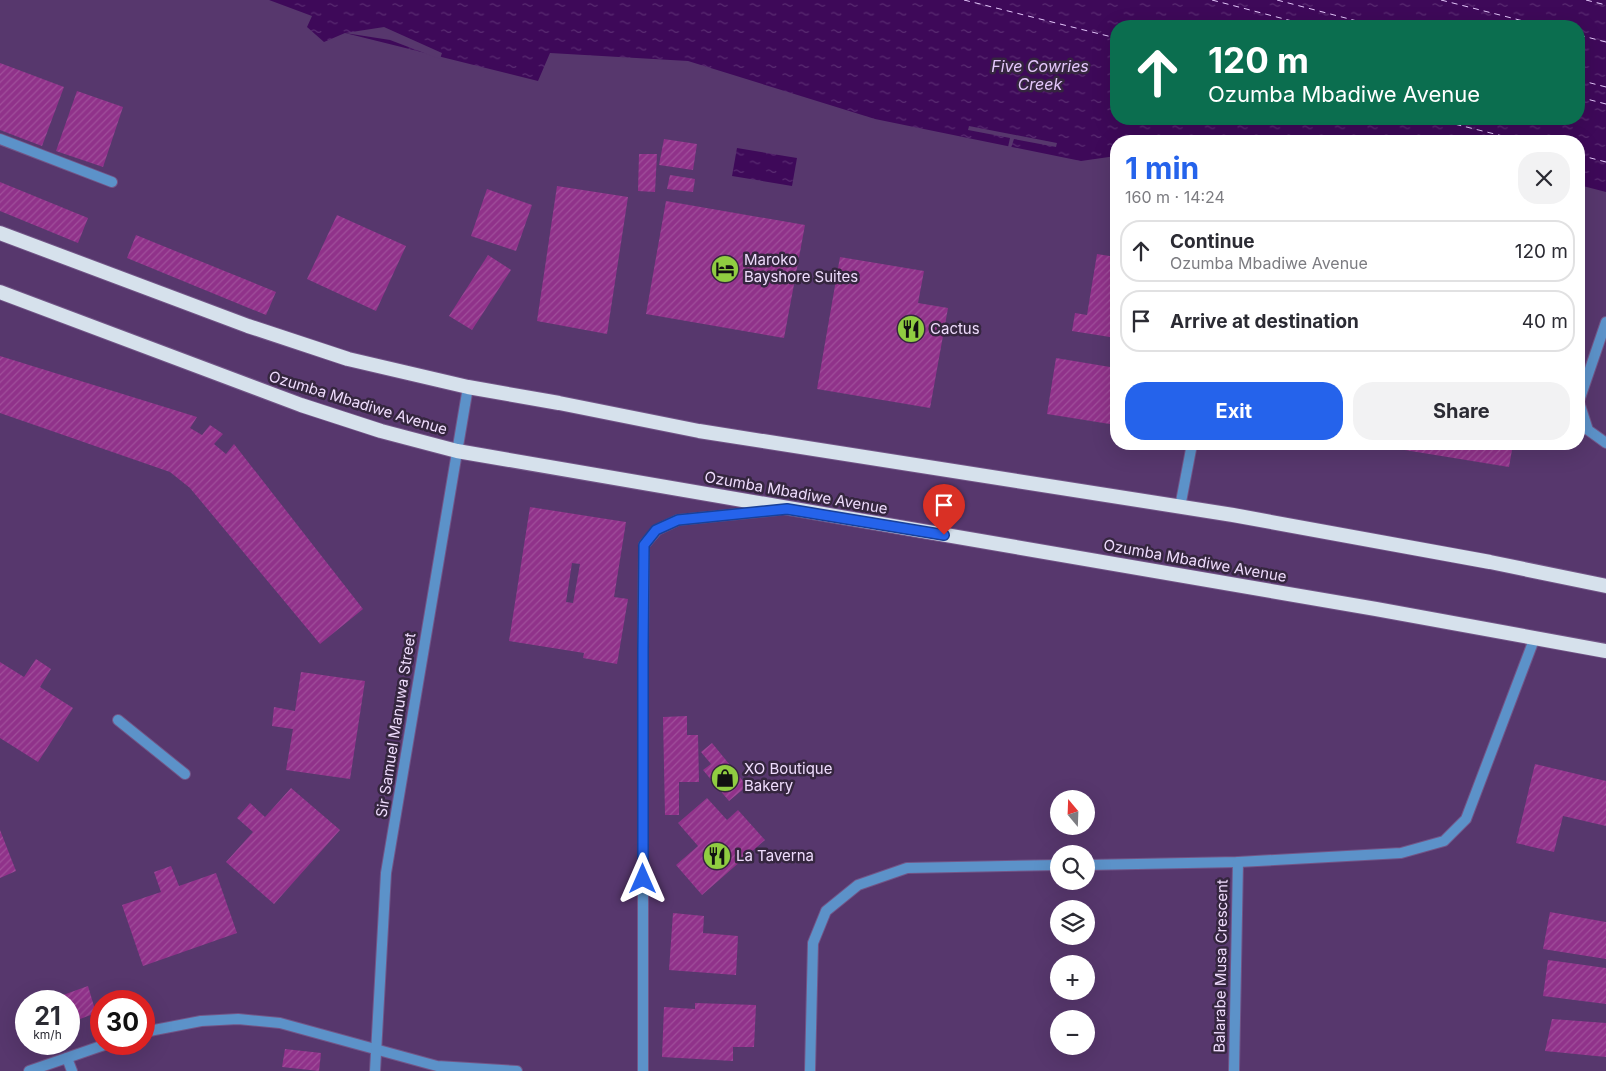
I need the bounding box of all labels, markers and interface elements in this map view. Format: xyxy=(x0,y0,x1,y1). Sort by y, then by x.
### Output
text: 120 m xyxy=(1208,39,1309,81)
icon: ahead xyxy=(1125,40,1190,105)
water label: Five Cowries Creek xyxy=(991,56,1089,94)
text: Ozumba Mbadiwe Avenue xyxy=(1208,81,1480,107)
text: 1 min xyxy=(1125,150,1199,186)
button: close xyxy=(1518,152,1570,204)
text: 160 m · 14:24 xyxy=(1125,187,1225,207)
text: Continue xyxy=(1170,230,1255,253)
icon: ahead xyxy=(1127,237,1155,265)
text: 120 m xyxy=(1515,240,1568,263)
place label: Maroko Bayshore Suites xyxy=(744,250,858,286)
text: Ozumba Mbadiwe Avenue xyxy=(1170,253,1368,273)
hotel icon: Maroko Bayshore Suites xyxy=(710,254,740,284)
icon: arrive xyxy=(1127,307,1155,335)
text: Arrive at destination xyxy=(1170,310,1359,333)
text: 40 m xyxy=(1522,310,1568,333)
restaurant icon: Cactus xyxy=(896,314,926,344)
place label: Cactus xyxy=(930,319,980,338)
street label: Ozumba Mbadiwe Avenue xyxy=(267,366,450,439)
button: Exit xyxy=(1125,382,1343,440)
button: Share xyxy=(1353,382,1570,440)
street label: Ozumba Mbadiwe Avenue xyxy=(703,467,889,518)
pin xyxy=(923,484,965,535)
icon: arrive xyxy=(930,491,958,519)
street label: Ozumba Mbadiwe Avenue xyxy=(1102,535,1288,586)
street label: Sir Samuel Manuwa Street xyxy=(372,631,420,819)
place label: XO Boutique Bakery xyxy=(744,759,832,795)
shop icon: XO Boutique Bakery xyxy=(710,763,740,793)
north arrow xyxy=(1050,790,1095,835)
map controls xyxy=(1050,790,1095,1055)
restaurant icon: La Taverna xyxy=(702,841,732,871)
button: search xyxy=(1050,845,1095,890)
place label: La Taverna xyxy=(736,846,814,865)
position arrow xyxy=(616,852,668,904)
street label: Balarabe Musa Crescent xyxy=(1209,879,1232,1053)
button: layers xyxy=(1050,900,1095,945)
button: + xyxy=(1050,955,1095,1000)
speed limit sign: 30 xyxy=(90,990,155,1055)
text: 21 xyxy=(34,1001,61,1031)
button: − xyxy=(1050,1010,1095,1055)
text: km/h xyxy=(33,1027,62,1042)

